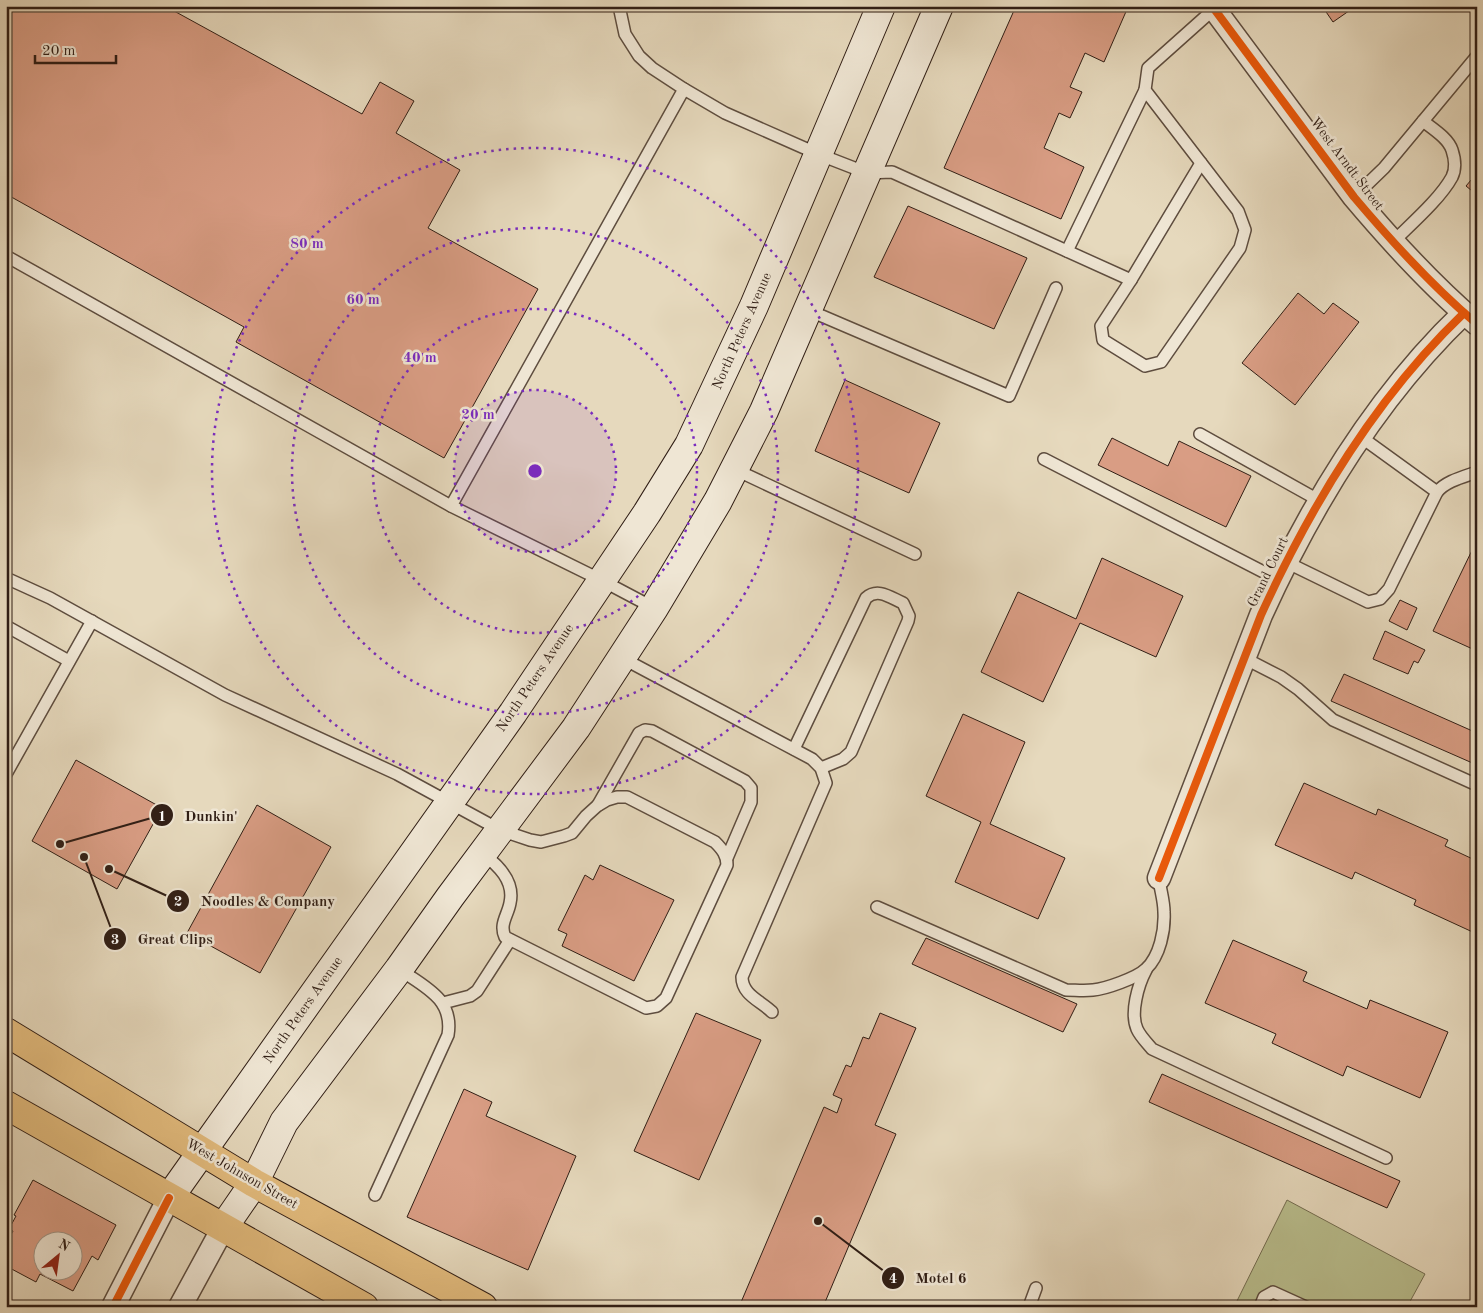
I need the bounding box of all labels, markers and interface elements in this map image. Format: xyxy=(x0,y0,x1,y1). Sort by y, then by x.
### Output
scale bar xyxy=(35,32,116,64)
text: 20 m xyxy=(42,44,76,59)
street label: West Arndt Street xyxy=(1308,115,1386,213)
text: 80 m xyxy=(290,237,324,252)
street label: North Peters Avenue xyxy=(710,270,774,392)
text: 60 m xyxy=(346,293,380,308)
text: 40 m xyxy=(403,351,437,366)
text: 20 m xyxy=(461,408,495,423)
centre of rings xyxy=(526,462,544,480)
street label: Grand Court xyxy=(1245,535,1291,609)
street label: North Peters Avenue xyxy=(494,622,576,734)
callout: Dunkin' xyxy=(150,800,248,830)
text: 1 xyxy=(158,810,166,825)
text: Dunkin' xyxy=(184,810,238,825)
callout: Noodles & Company xyxy=(165,886,345,916)
text: 2 xyxy=(174,895,182,910)
text: Noodles & Company xyxy=(201,895,335,910)
callout: Great Clips xyxy=(103,924,223,954)
text: 3 xyxy=(111,933,119,948)
text: Great Clips xyxy=(137,933,213,948)
street label: North Peters Avenue xyxy=(261,954,345,1066)
street label: West Johnson Street xyxy=(184,1136,300,1212)
north arrow xyxy=(32,1230,82,1280)
text: N xyxy=(56,1237,72,1254)
callout: Motel 6 xyxy=(880,1263,976,1293)
text: 4 xyxy=(889,1272,897,1287)
text: Motel 6 xyxy=(916,1272,967,1287)

